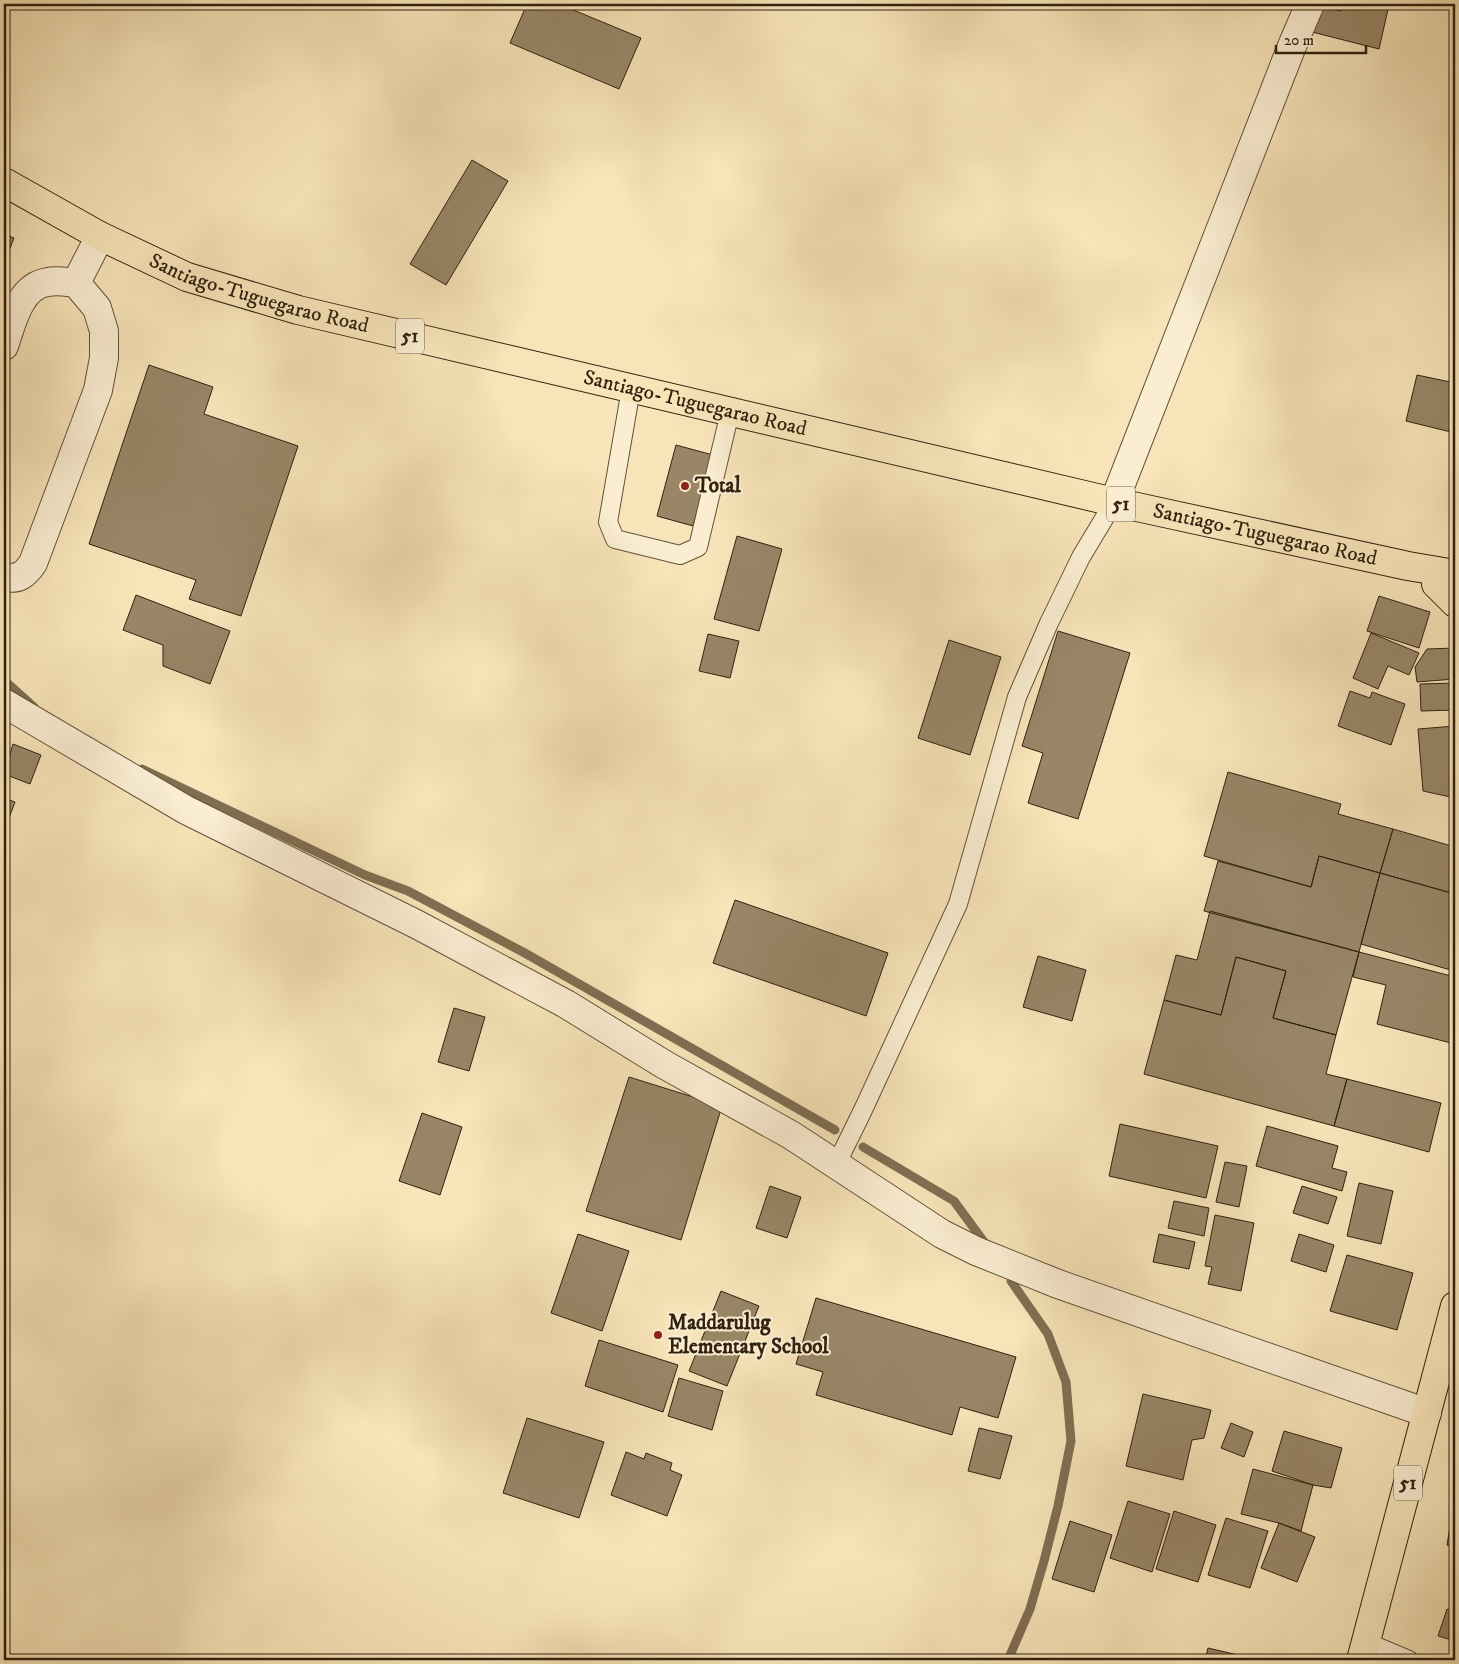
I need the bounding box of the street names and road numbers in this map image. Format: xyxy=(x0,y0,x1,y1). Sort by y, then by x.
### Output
street label: Santiago-Tuguegarao Road xyxy=(145,248,372,339)
road number: 51 xyxy=(396,318,424,354)
street label: Santiago-Tuguegarao Road xyxy=(581,365,810,442)
road number: 51 xyxy=(1107,486,1135,522)
street label: Santiago-Tuguegarao Road xyxy=(1151,498,1380,572)
road number: 51 xyxy=(1394,1466,1422,1500)

